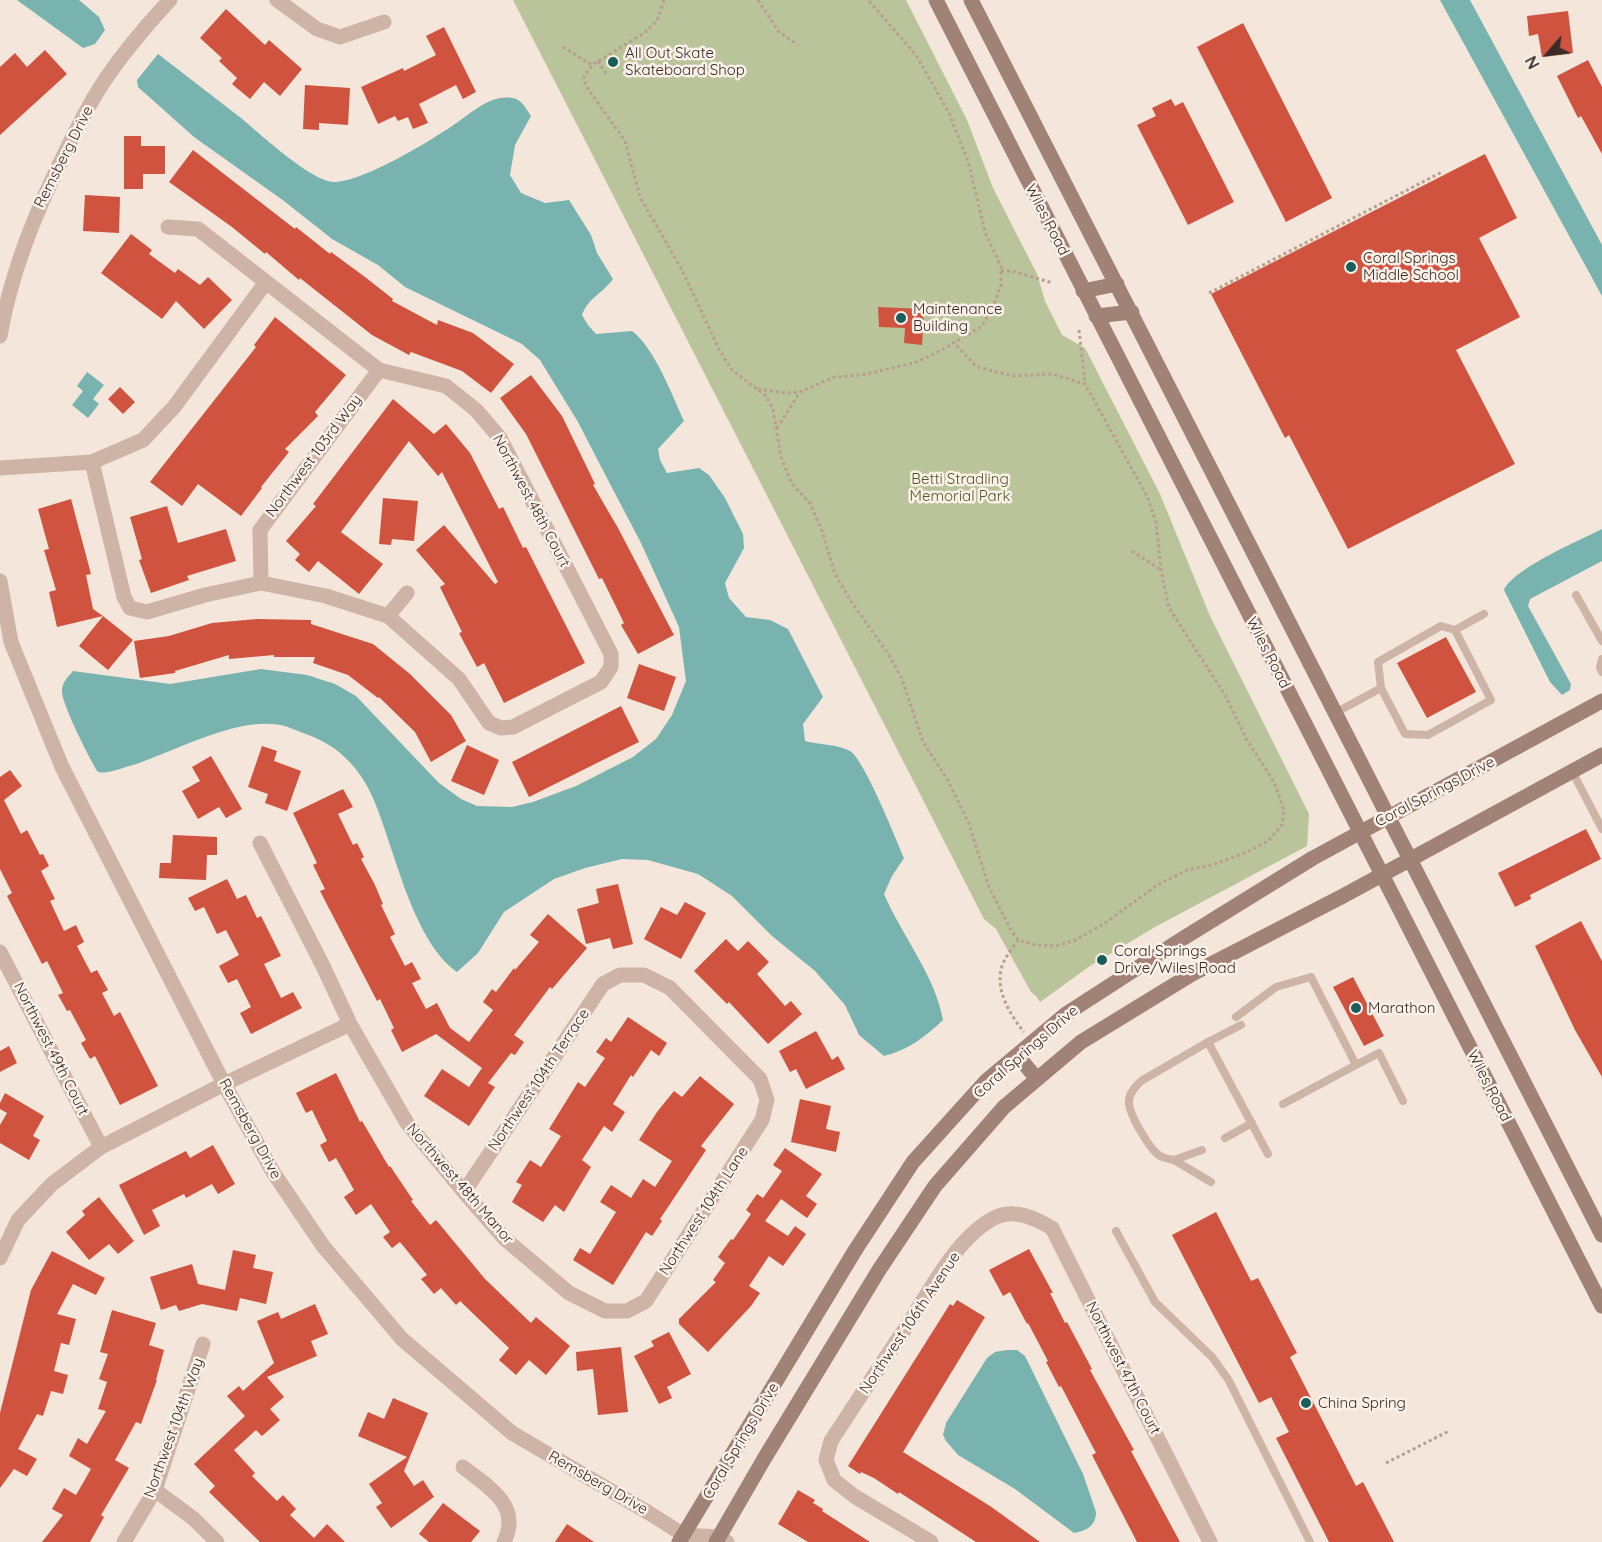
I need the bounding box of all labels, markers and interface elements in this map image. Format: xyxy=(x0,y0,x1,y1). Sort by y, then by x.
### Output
north arrow xyxy=(1518,24,1578,84)
place label: All Out Skate Skateboard Shop xyxy=(625,44,745,79)
text: N xyxy=(1521,53,1544,72)
marker: All Out Skate Skateboard Shop xyxy=(606,55,620,69)
street label: Remsberg Drive xyxy=(31,103,97,211)
street label: Wiles Road xyxy=(1021,181,1073,259)
place label: Coral Springs Middle School xyxy=(1363,249,1459,284)
marker: Coral Springs Middle School xyxy=(1344,260,1358,274)
place label: Maintenance Building xyxy=(913,300,1003,335)
marker: Maintenance Building xyxy=(894,311,908,325)
street label: Northwest 103rd Way xyxy=(262,391,366,521)
street label: Northwest 48th Court xyxy=(488,432,574,570)
park label: Betti Stradling Memorial Park xyxy=(910,470,1010,505)
street label: Wiles Road xyxy=(1242,614,1294,692)
street label: Coral Springs Drive xyxy=(1372,753,1498,831)
place label: Coral Springs Drive/Wiles Road xyxy=(1114,942,1236,977)
marker: Coral Springs Drive/Wiles Road xyxy=(1095,953,1109,967)
street label: Northwest 49th Court xyxy=(10,979,92,1119)
place label: Marathon xyxy=(1368,999,1436,1017)
marker: Marathon xyxy=(1349,1001,1363,1015)
street label: Coral Springs Drive xyxy=(970,1002,1082,1102)
street label: Northwest 104th Terrace xyxy=(485,1005,593,1155)
street label: Wiles Road xyxy=(1463,1047,1515,1125)
street label: Remsberg Drive xyxy=(215,1076,285,1182)
street label: Northwest 48th Manor xyxy=(403,1120,517,1248)
street label: Northwest 104th Lane xyxy=(656,1143,752,1279)
street label: Northwest 106th Avenue xyxy=(856,1249,964,1397)
street label: Northwest 47th Court xyxy=(1082,1299,1164,1437)
street label: Northwest 104th Way xyxy=(140,1356,208,1500)
street label: Coral Springs Drive xyxy=(699,1379,783,1503)
place label: China Spring xyxy=(1318,1394,1406,1412)
marker: China Spring xyxy=(1299,1396,1313,1410)
street label: Remsberg Drive xyxy=(545,1447,651,1519)

